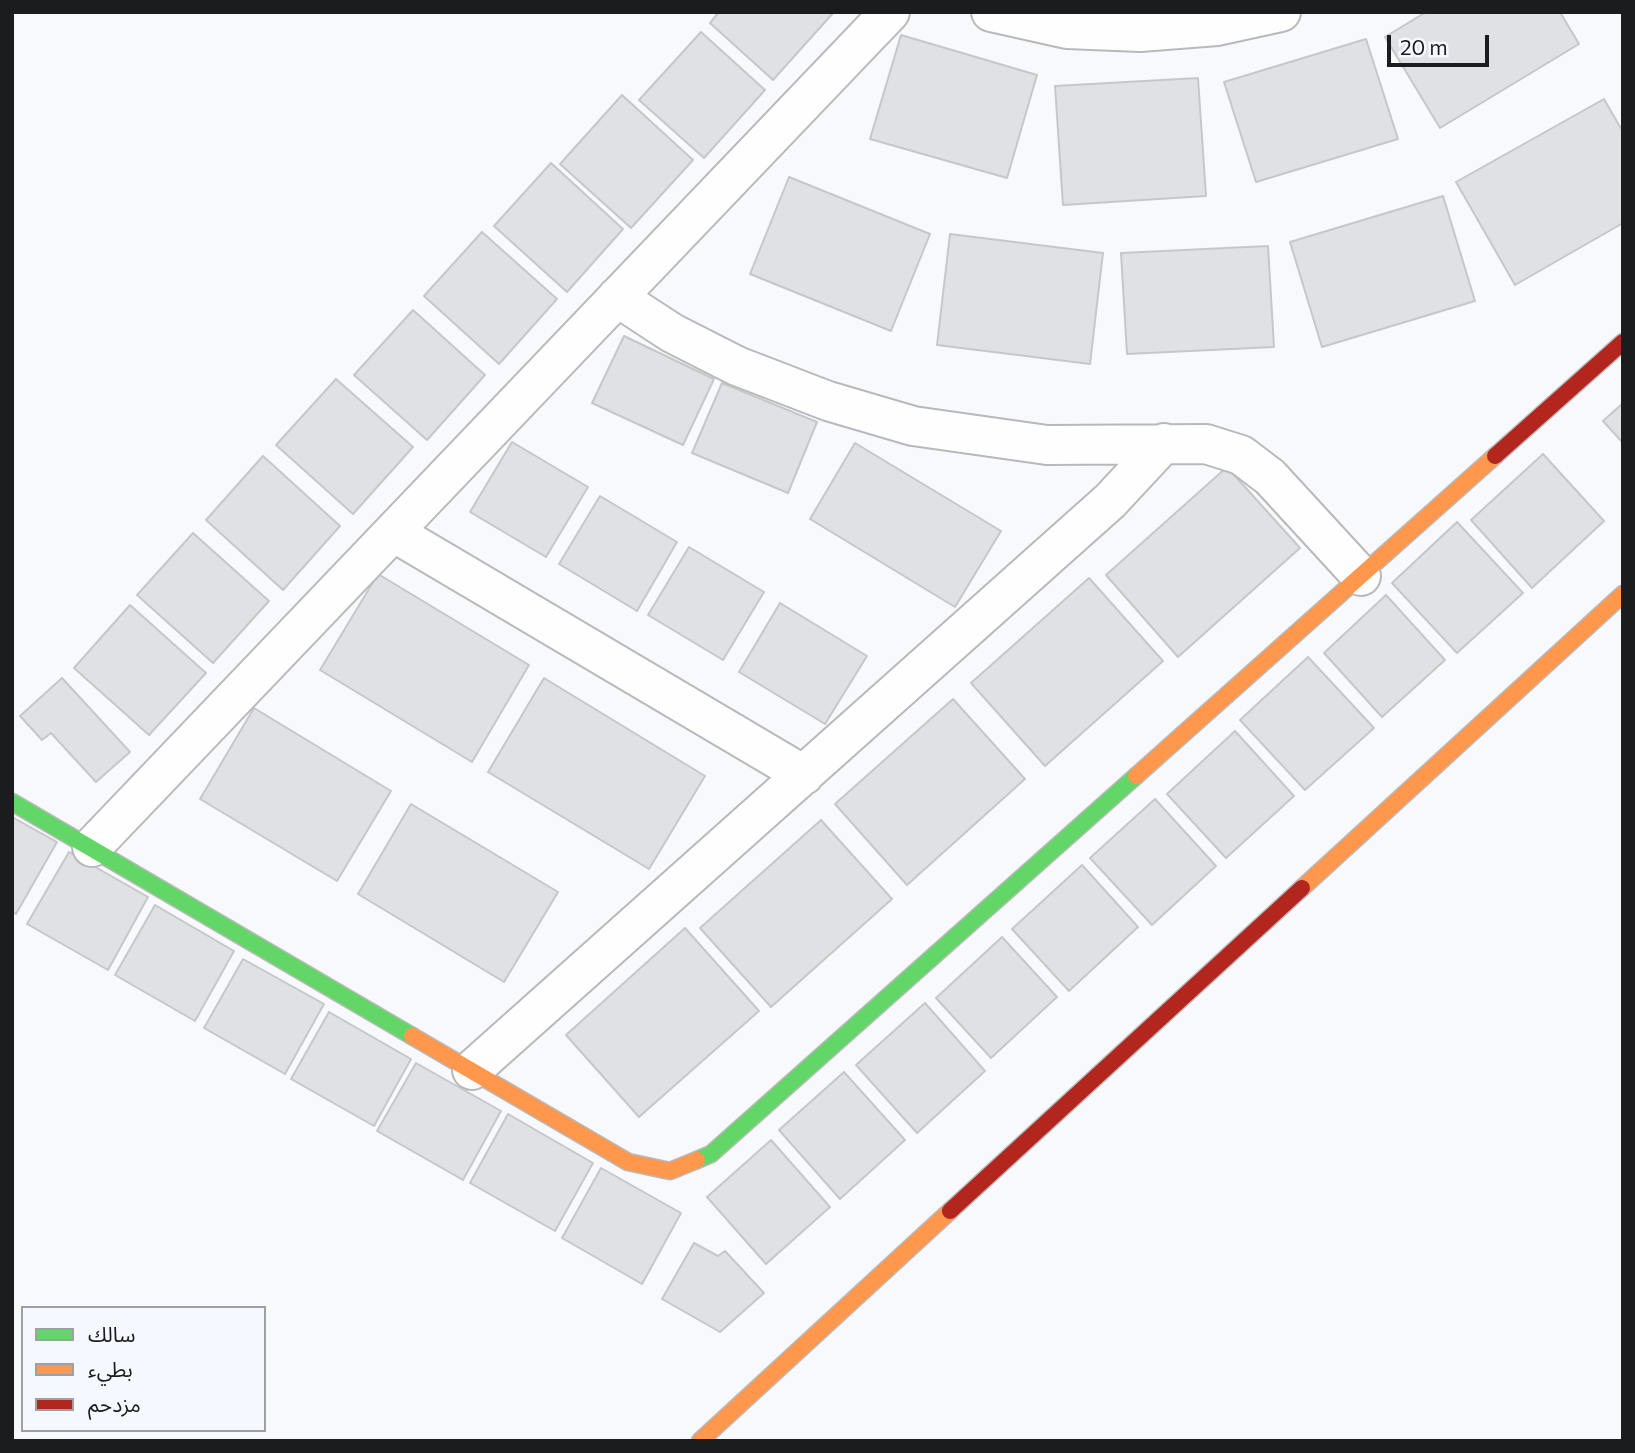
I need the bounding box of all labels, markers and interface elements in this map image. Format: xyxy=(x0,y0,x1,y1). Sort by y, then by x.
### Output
scale bar xyxy=(1390,21,1492,65)
text: 20 m xyxy=(1400,34,1448,59)
legend xyxy=(21,1306,266,1432)
text: سالك xyxy=(88,1321,135,1346)
text: بطيء xyxy=(88,1356,133,1381)
text: مزدحم xyxy=(88,1391,141,1416)

